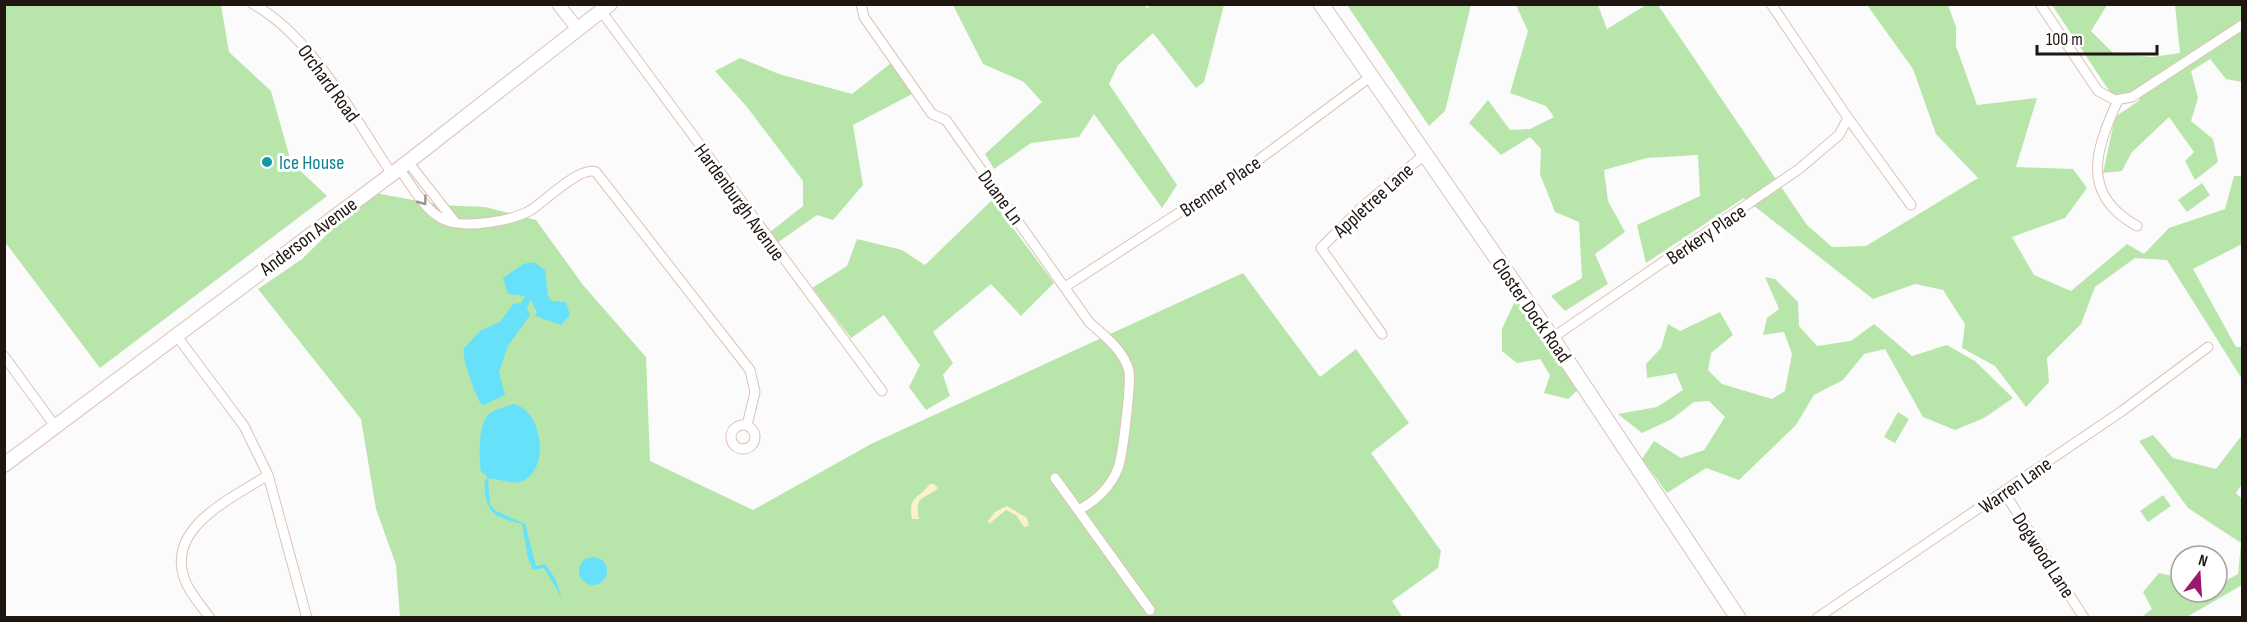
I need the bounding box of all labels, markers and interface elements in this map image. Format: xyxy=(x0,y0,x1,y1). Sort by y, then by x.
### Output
scale bar xyxy=(2037,18,2157,56)
text: 100 m xyxy=(2046,29,2083,50)
street label: Orchard Road xyxy=(292,40,364,127)
street label: Hardenburgh Avenue xyxy=(689,139,790,266)
place label: Ice House xyxy=(279,151,344,175)
street label: Brenner Place xyxy=(1176,151,1266,223)
marker: Ice House xyxy=(260,155,274,169)
street label: Appletree Lane xyxy=(1328,158,1419,244)
street label: Duane Ln xyxy=(972,166,1028,230)
street label: Anderson Avenue xyxy=(254,192,362,282)
one-way arrow xyxy=(416,194,427,205)
street label: Berkery Place xyxy=(1662,200,1751,270)
street label: Closter Dock Road xyxy=(1486,254,1576,367)
street label: Warren Lane xyxy=(1975,452,2056,519)
street label: Dogwood Lane xyxy=(2007,508,2080,603)
north arrow xyxy=(2169,544,2229,604)
text: N xyxy=(2196,551,2210,571)

